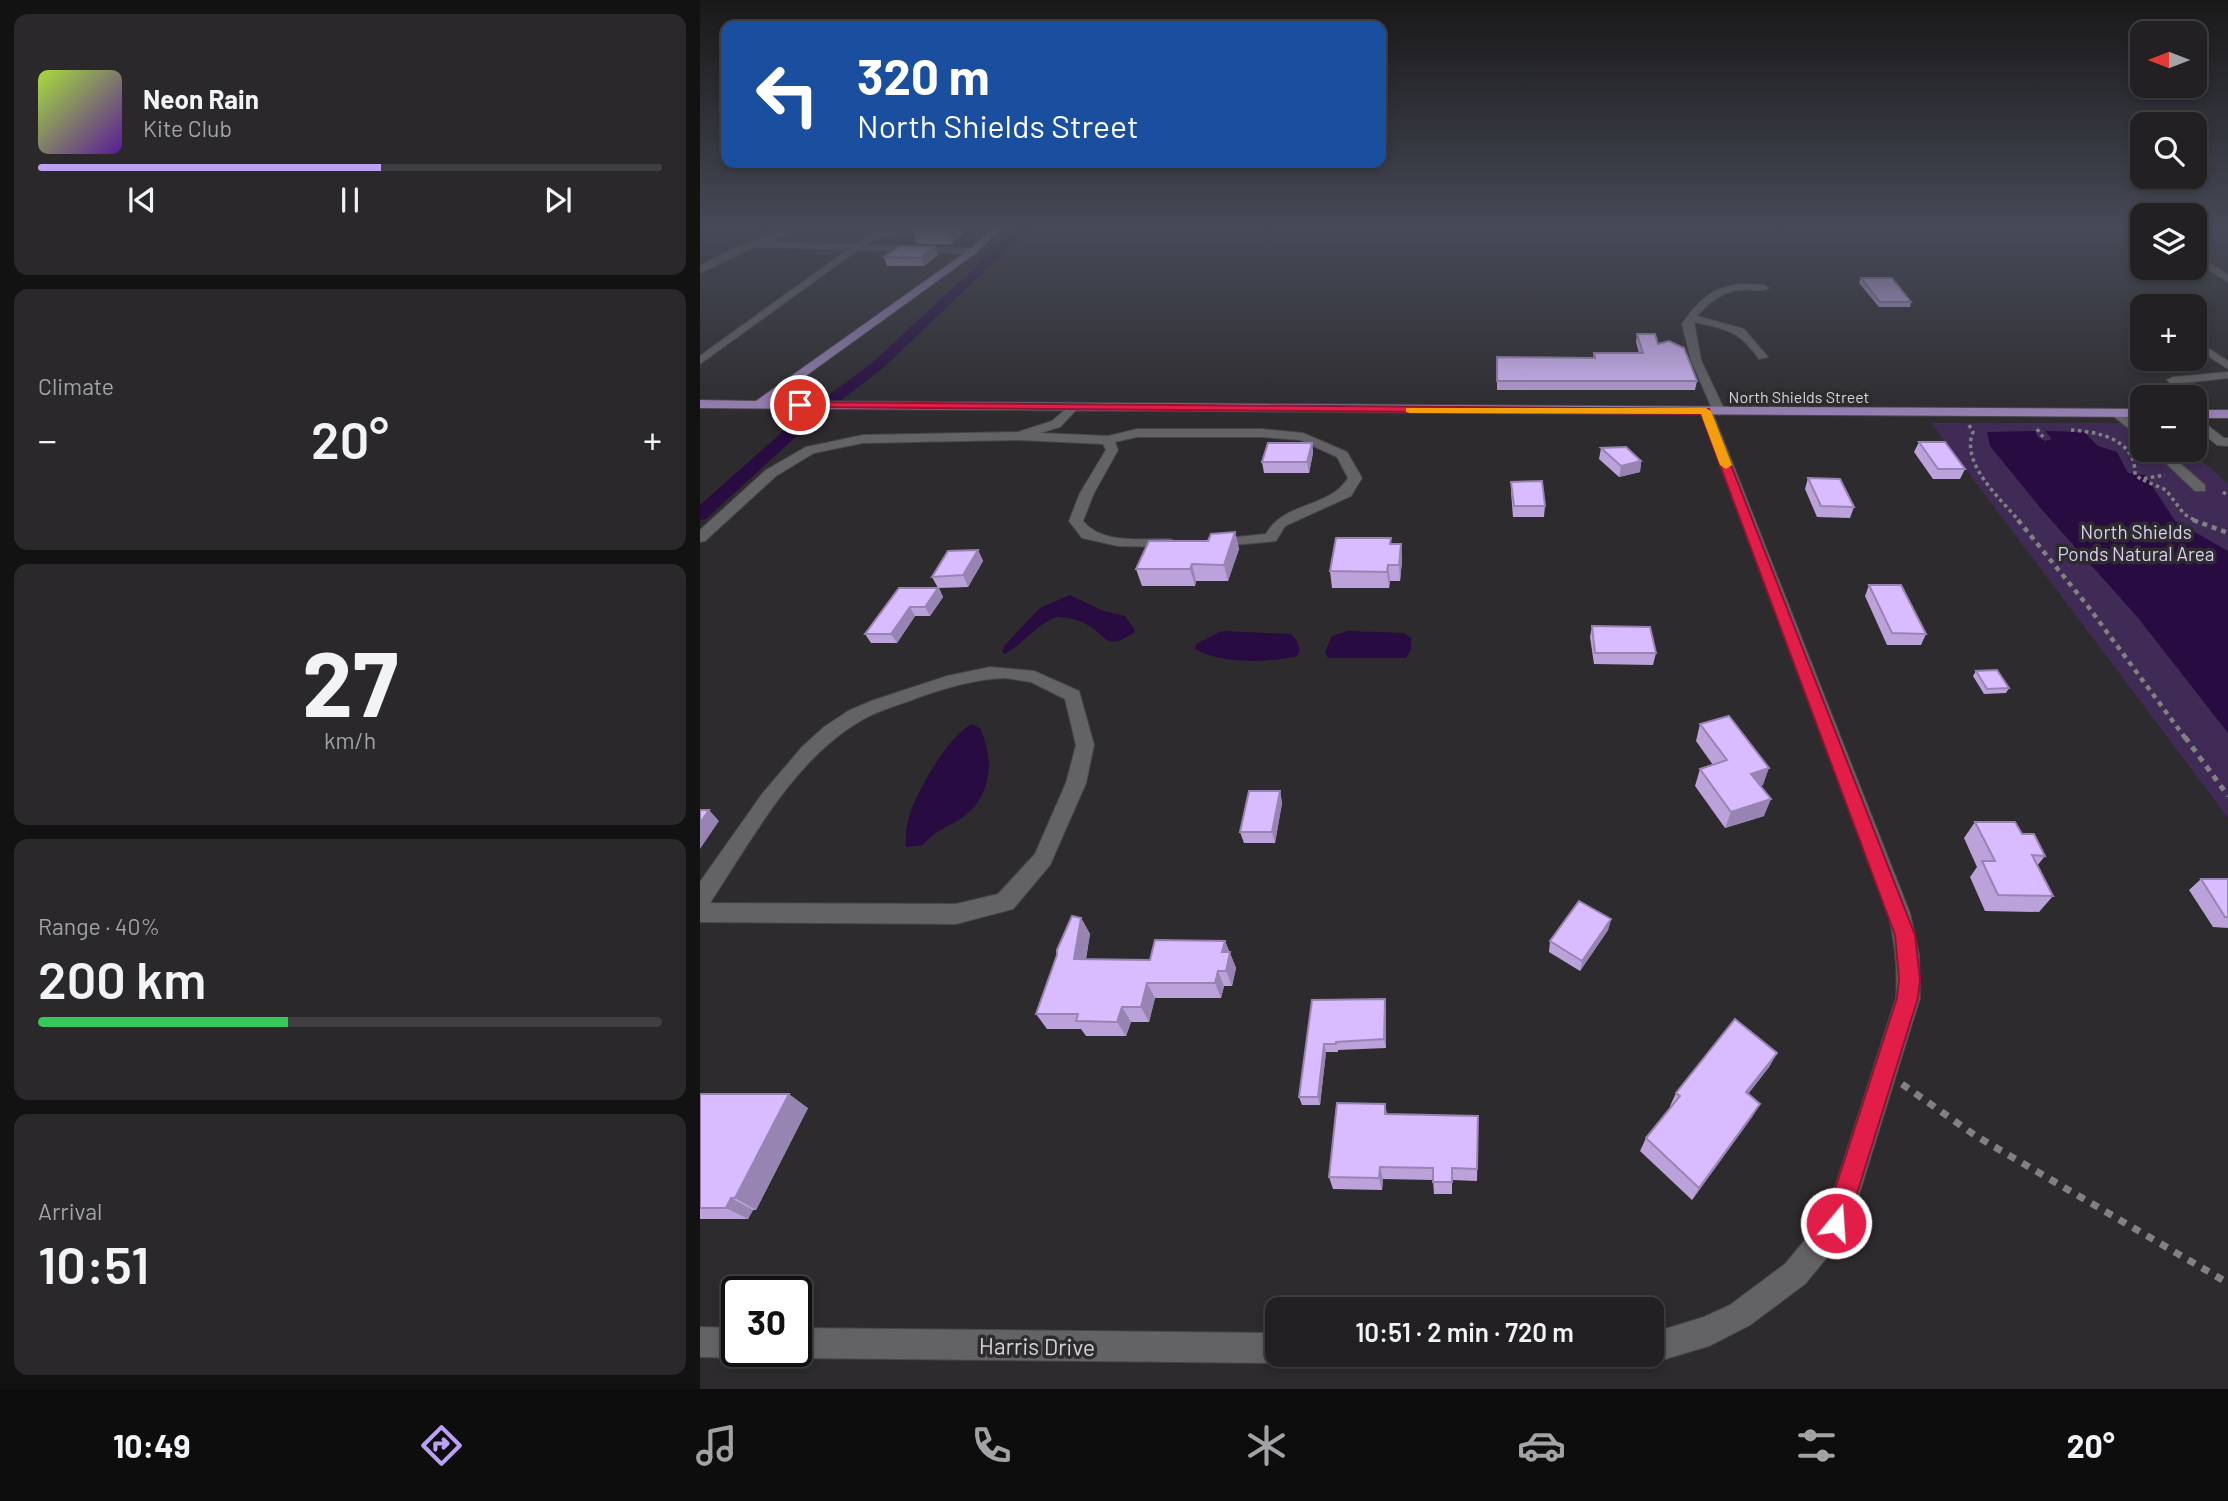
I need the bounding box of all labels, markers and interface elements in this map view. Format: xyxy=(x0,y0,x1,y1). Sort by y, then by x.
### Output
north arrow xyxy=(2130,21,2207,98)
map controls xyxy=(2130,21,2207,462)
text: 320 m xyxy=(857,46,990,105)
icon: left xyxy=(742,49,833,140)
text: Neon Rain xyxy=(143,83,259,114)
text: North Shields Street xyxy=(857,106,1139,144)
button: search xyxy=(2130,112,2207,189)
text: Kite Club xyxy=(143,114,232,142)
icon: previous xyxy=(123,181,161,219)
icon: pause xyxy=(331,181,369,219)
icon: next xyxy=(539,181,577,219)
button: layers xyxy=(2130,203,2207,280)
button: + xyxy=(2130,294,2207,371)
text: Climate xyxy=(38,372,114,400)
pin xyxy=(770,375,830,435)
button: − xyxy=(2130,385,2207,462)
icon: arrive xyxy=(781,386,819,424)
street label: North Shields Street xyxy=(1729,387,1869,406)
text: 20° xyxy=(311,407,389,469)
text: − xyxy=(38,416,57,462)
text: + xyxy=(643,416,662,462)
park label: North Shields Ponds Natural Area xyxy=(2057,520,2215,565)
text: 27 xyxy=(302,626,398,735)
text: km/h xyxy=(324,726,376,754)
text: Range · 40% xyxy=(38,912,160,940)
text: 200 km xyxy=(38,947,206,1009)
position arrow xyxy=(1799,1186,1873,1260)
text: Arrival xyxy=(38,1197,102,1225)
text: 10:51 xyxy=(38,1232,149,1294)
speed limit sign: 30 xyxy=(721,1276,812,1367)
text: 10:51 · 2 min · 720 m xyxy=(1355,1316,1574,1347)
street label: Harris Drive xyxy=(979,1331,1095,1361)
icon: directions xyxy=(417,1421,466,1470)
icon: music xyxy=(692,1421,741,1470)
icon: phone xyxy=(967,1421,1016,1470)
icon: climate xyxy=(1242,1421,1291,1470)
icon: car xyxy=(1517,1421,1566,1470)
icon: filters xyxy=(1792,1421,1841,1470)
text: 10:49 xyxy=(113,1426,191,1464)
text: 20° xyxy=(2067,1426,2115,1464)

